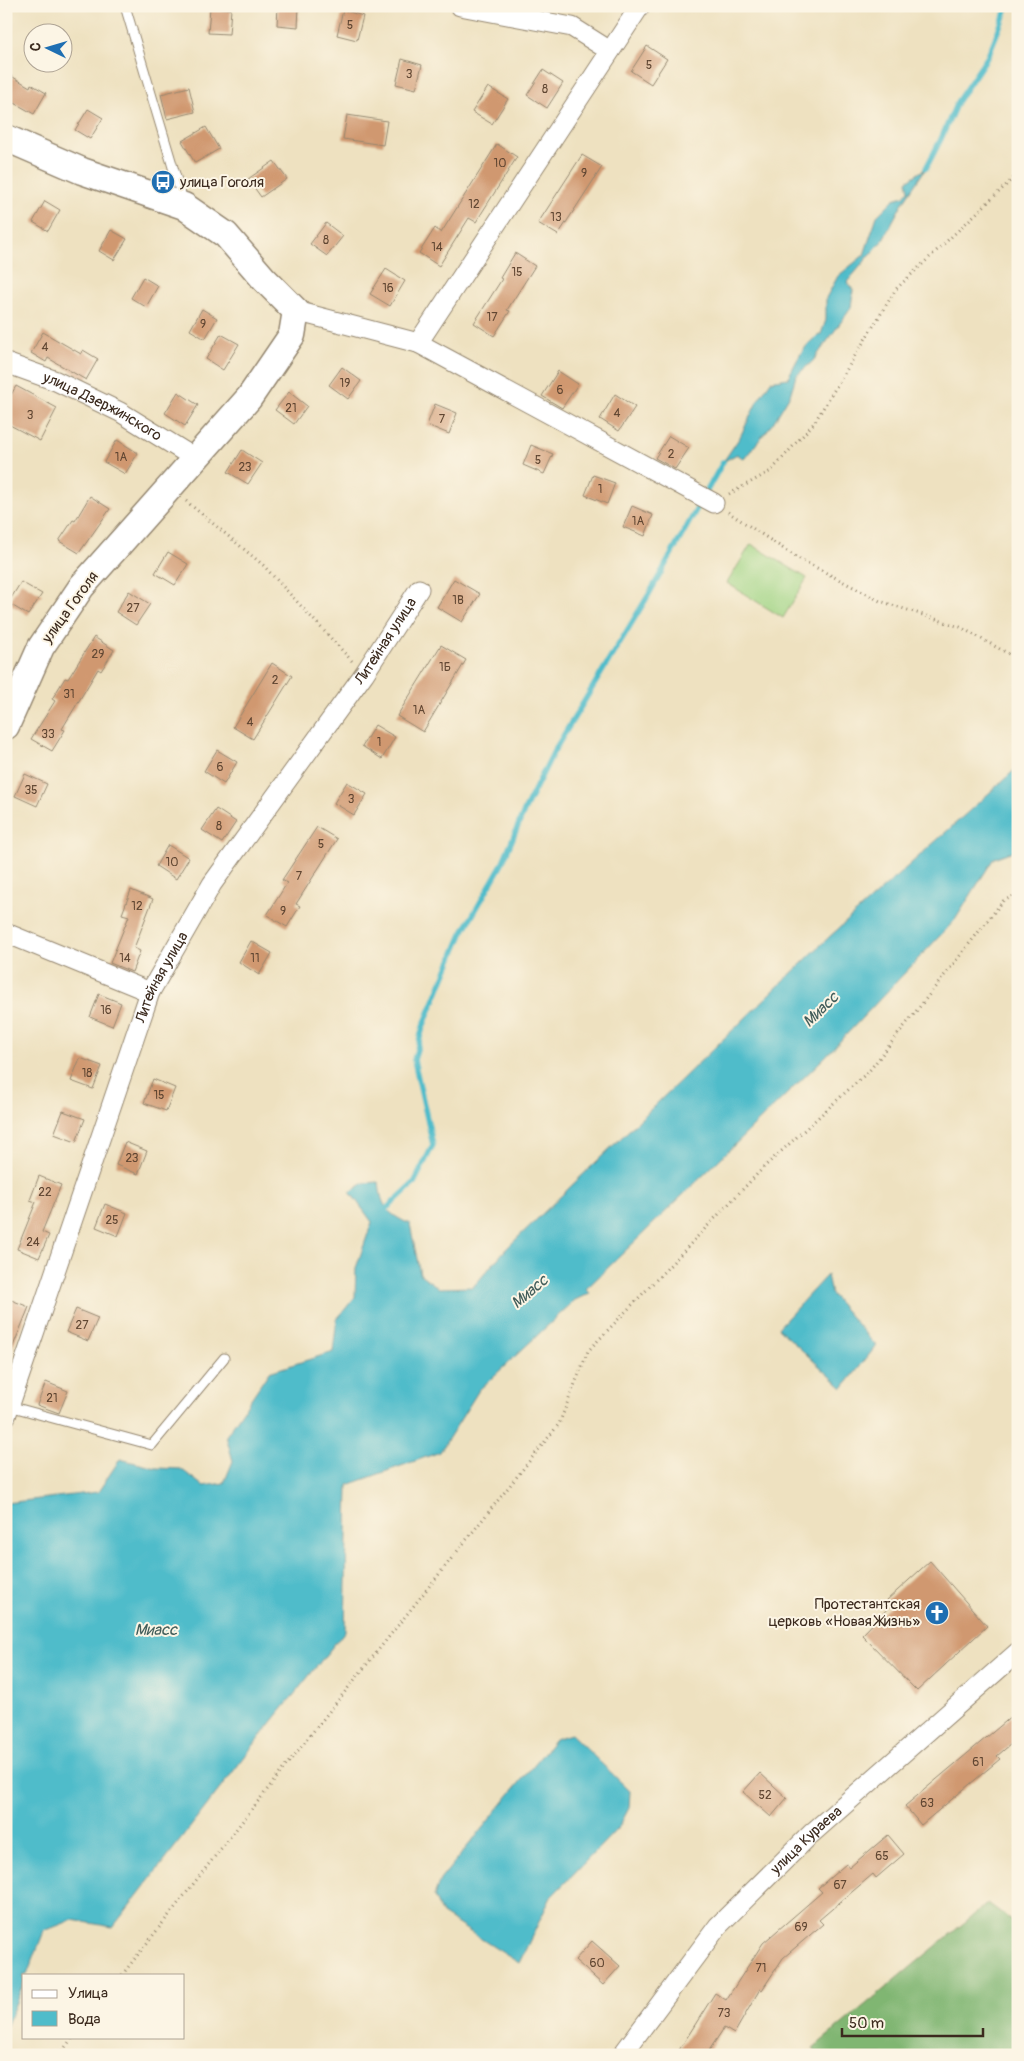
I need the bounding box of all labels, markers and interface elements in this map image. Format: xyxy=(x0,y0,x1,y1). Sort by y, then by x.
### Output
house number: 5 xyxy=(347,18,353,33)
north arrow xyxy=(22,22,72,72)
text: С xyxy=(27,42,44,52)
house number: 5 xyxy=(646,58,652,73)
house number: 3 xyxy=(406,67,413,82)
house number: 8 xyxy=(542,82,548,97)
house number: 10 xyxy=(494,156,506,171)
house number: 9 xyxy=(581,166,587,181)
bus stop icon: улица Гоголя xyxy=(150,169,176,195)
place label: улица Гоголя xyxy=(179,173,264,192)
house number: 12 xyxy=(468,197,480,212)
house number: 13 xyxy=(550,210,562,225)
house number: 8 xyxy=(323,233,329,248)
house number: 14 xyxy=(431,240,443,255)
house number: 15 xyxy=(511,265,523,280)
house number: 16 xyxy=(382,281,394,296)
house number: 17 xyxy=(486,310,498,325)
house number: 9 xyxy=(200,317,206,332)
house number: 4 xyxy=(42,340,49,355)
street label: улица Дзержинского xyxy=(39,368,165,446)
house number: 19 xyxy=(340,376,350,391)
house number: 6 xyxy=(557,383,564,398)
house number: 21 xyxy=(285,401,297,416)
house number: 4 xyxy=(614,406,621,421)
house number: 3 xyxy=(27,408,34,423)
house number: 7 xyxy=(439,412,446,427)
house number: 2 xyxy=(668,447,675,462)
house number: 1А xyxy=(115,450,127,465)
house number: 5 xyxy=(535,453,541,468)
house number: 23 xyxy=(238,460,252,475)
house number: 1 xyxy=(598,482,602,497)
house number: 1А xyxy=(632,514,644,529)
street label: улица Гоголя xyxy=(37,568,103,648)
house number: 1В xyxy=(452,593,464,608)
street label: Литейная улица xyxy=(350,594,421,689)
house number: 27 xyxy=(126,601,140,616)
house number: 29 xyxy=(92,647,104,662)
house number: 1Б xyxy=(439,660,451,675)
house number: 2 xyxy=(272,673,279,688)
house number: 31 xyxy=(63,687,75,702)
house number: 1А xyxy=(413,703,425,718)
house number: 4 xyxy=(247,715,254,730)
house number: 33 xyxy=(41,727,55,742)
house number: 1 xyxy=(377,735,381,750)
house number: 6 xyxy=(217,760,224,775)
house number: 35 xyxy=(24,783,38,798)
house number: 3 xyxy=(348,792,355,807)
house number: 8 xyxy=(216,819,222,834)
house number: 5 xyxy=(318,837,324,852)
house number: 10 xyxy=(166,855,178,870)
house number: 7 xyxy=(296,869,303,884)
house number: 12 xyxy=(131,899,143,914)
house number: 9 xyxy=(280,904,286,919)
street label: Литейная улица xyxy=(131,928,193,1026)
house number: 14 xyxy=(119,951,131,966)
house number: 11 xyxy=(250,951,260,966)
water label: Миасс xyxy=(799,987,843,1032)
house number: 16 xyxy=(100,1003,112,1018)
house number: 18 xyxy=(82,1066,92,1081)
house number: 15 xyxy=(153,1088,165,1103)
house number: 23 xyxy=(125,1151,139,1166)
house number: 22 xyxy=(38,1185,52,1200)
house number: 25 xyxy=(105,1213,119,1228)
house number: 24 xyxy=(26,1235,40,1250)
water label: Миасс xyxy=(507,1270,553,1313)
house number: 27 xyxy=(75,1318,89,1333)
house number: 21 xyxy=(46,1391,58,1406)
place label: Протестантская церковь «Новая Жизнь» xyxy=(768,1595,920,1631)
church icon: Протестантская церковь «Новая Жизнь» xyxy=(924,1600,950,1626)
water label: Миасс xyxy=(135,1620,178,1640)
house number: 61 xyxy=(972,1755,984,1770)
house number: 52 xyxy=(758,1788,772,1803)
house number: 63 xyxy=(920,1796,934,1811)
street label: улица Кураева xyxy=(766,1802,846,1879)
house number: 65 xyxy=(875,1849,889,1864)
house number: 67 xyxy=(833,1878,847,1893)
house number: 69 xyxy=(794,1920,808,1935)
house number: 60 xyxy=(589,1956,605,1971)
house number: 71 xyxy=(755,1961,767,1976)
legend xyxy=(22,1974,185,2038)
text: Улица xyxy=(68,1984,108,2003)
house number: 73 xyxy=(717,2006,731,2021)
scale bar xyxy=(842,2006,983,2038)
text: Вода xyxy=(68,2010,101,2029)
text: 50 m xyxy=(849,2014,884,2033)

